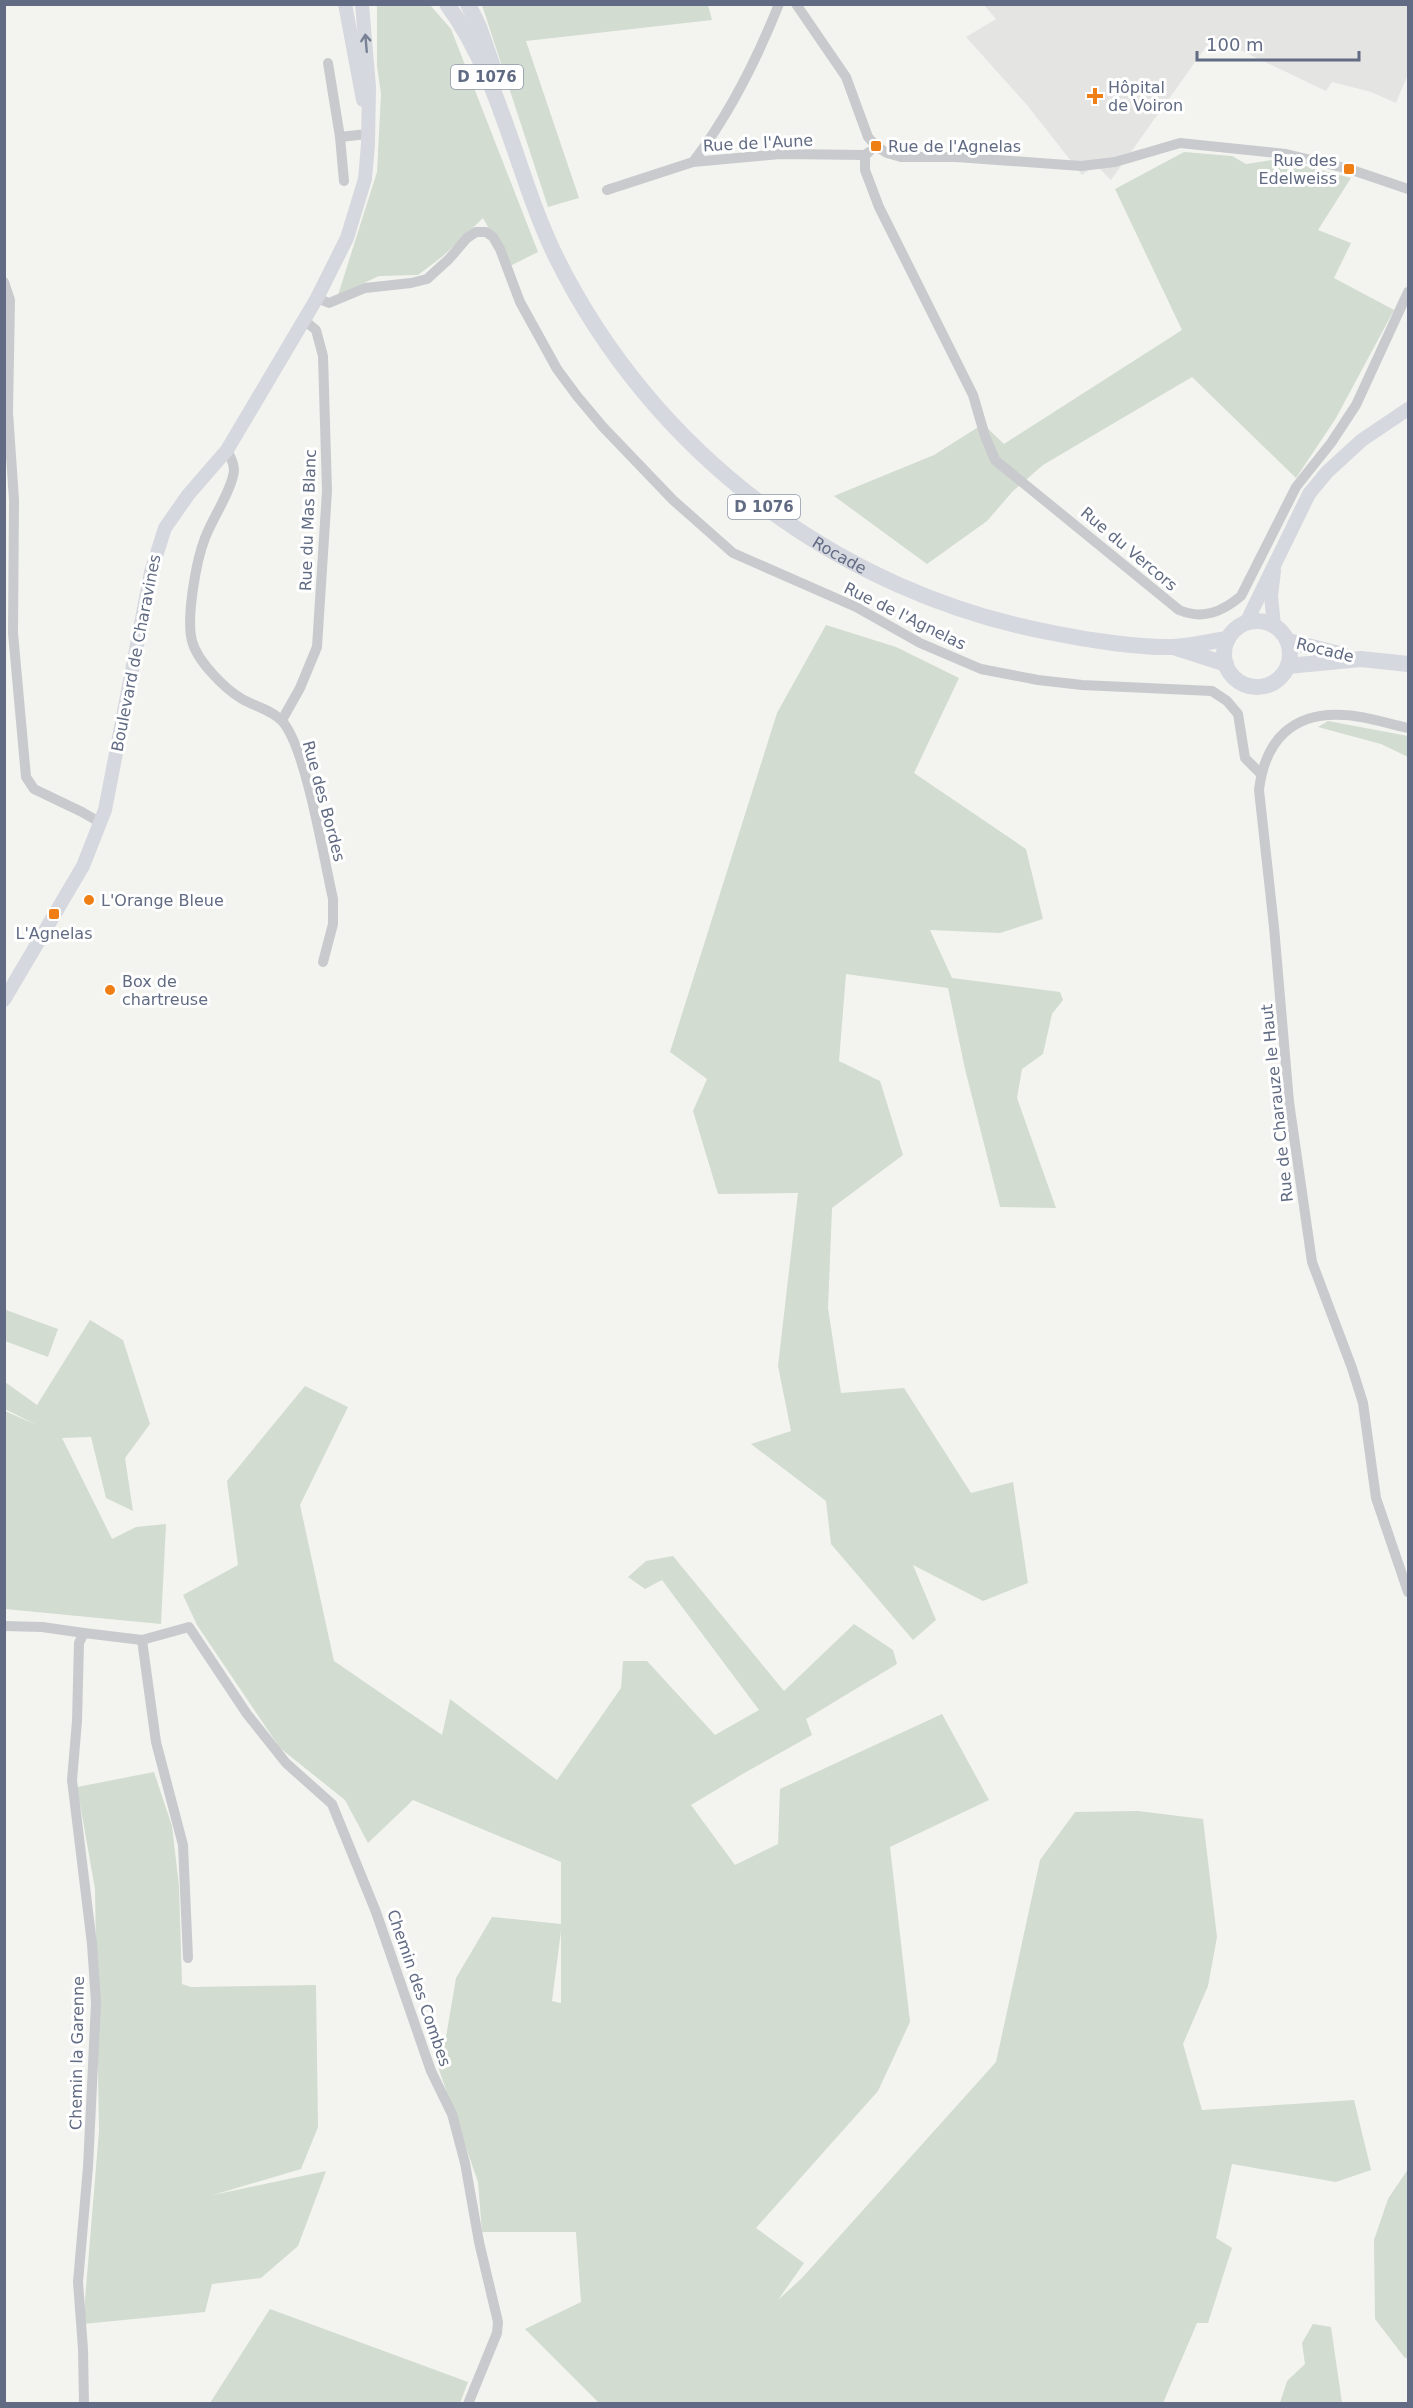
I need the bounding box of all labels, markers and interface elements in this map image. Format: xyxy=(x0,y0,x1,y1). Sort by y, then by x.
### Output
scale bar xyxy=(1197,24,1359,62)
one-way arrow xyxy=(360,34,371,54)
text: 100 m xyxy=(1206,34,1264,55)
road number: D 1076 xyxy=(451,65,523,89)
place label: Hôpital de Voiron xyxy=(1108,78,1183,115)
marker: Hôpital de Voiron xyxy=(1086,87,1104,105)
street label: Rue de l'Aune xyxy=(702,131,814,155)
place label: Rue de l'Agnelas xyxy=(888,137,1021,156)
marker: Rue de l'Agnelas xyxy=(869,139,883,153)
place label: Rue des Edelweiss xyxy=(1258,151,1337,188)
marker: Rue des Edelweiss xyxy=(1342,162,1356,176)
street label: Rue du Mas Blanc xyxy=(296,449,320,591)
road number: D 1076 xyxy=(728,495,800,519)
street label: Rue du Vercors xyxy=(1077,503,1181,595)
street label: Rocade xyxy=(809,532,870,578)
street label: Boulevard de Charavines xyxy=(108,553,164,753)
street label: Rue de l'Agnelas xyxy=(841,578,969,654)
street label: Rocade xyxy=(1294,634,1356,666)
street label: Rue des Bordes xyxy=(299,739,349,863)
place label: L'Orange Bleue xyxy=(101,891,224,910)
marker: L'Orange Bleue xyxy=(82,893,96,907)
marker: L'Agnelas xyxy=(47,907,61,921)
place label: L'Agnelas xyxy=(16,924,92,943)
place label: Box de chartreuse xyxy=(122,972,208,1009)
marker: Box de chartreuse xyxy=(103,983,117,997)
street label: Rue de Charauze le Haut xyxy=(1257,1003,1297,1203)
street label: Chemin des Combes xyxy=(383,1907,455,2069)
street label: Chemin la Garenne xyxy=(66,1976,88,2130)

